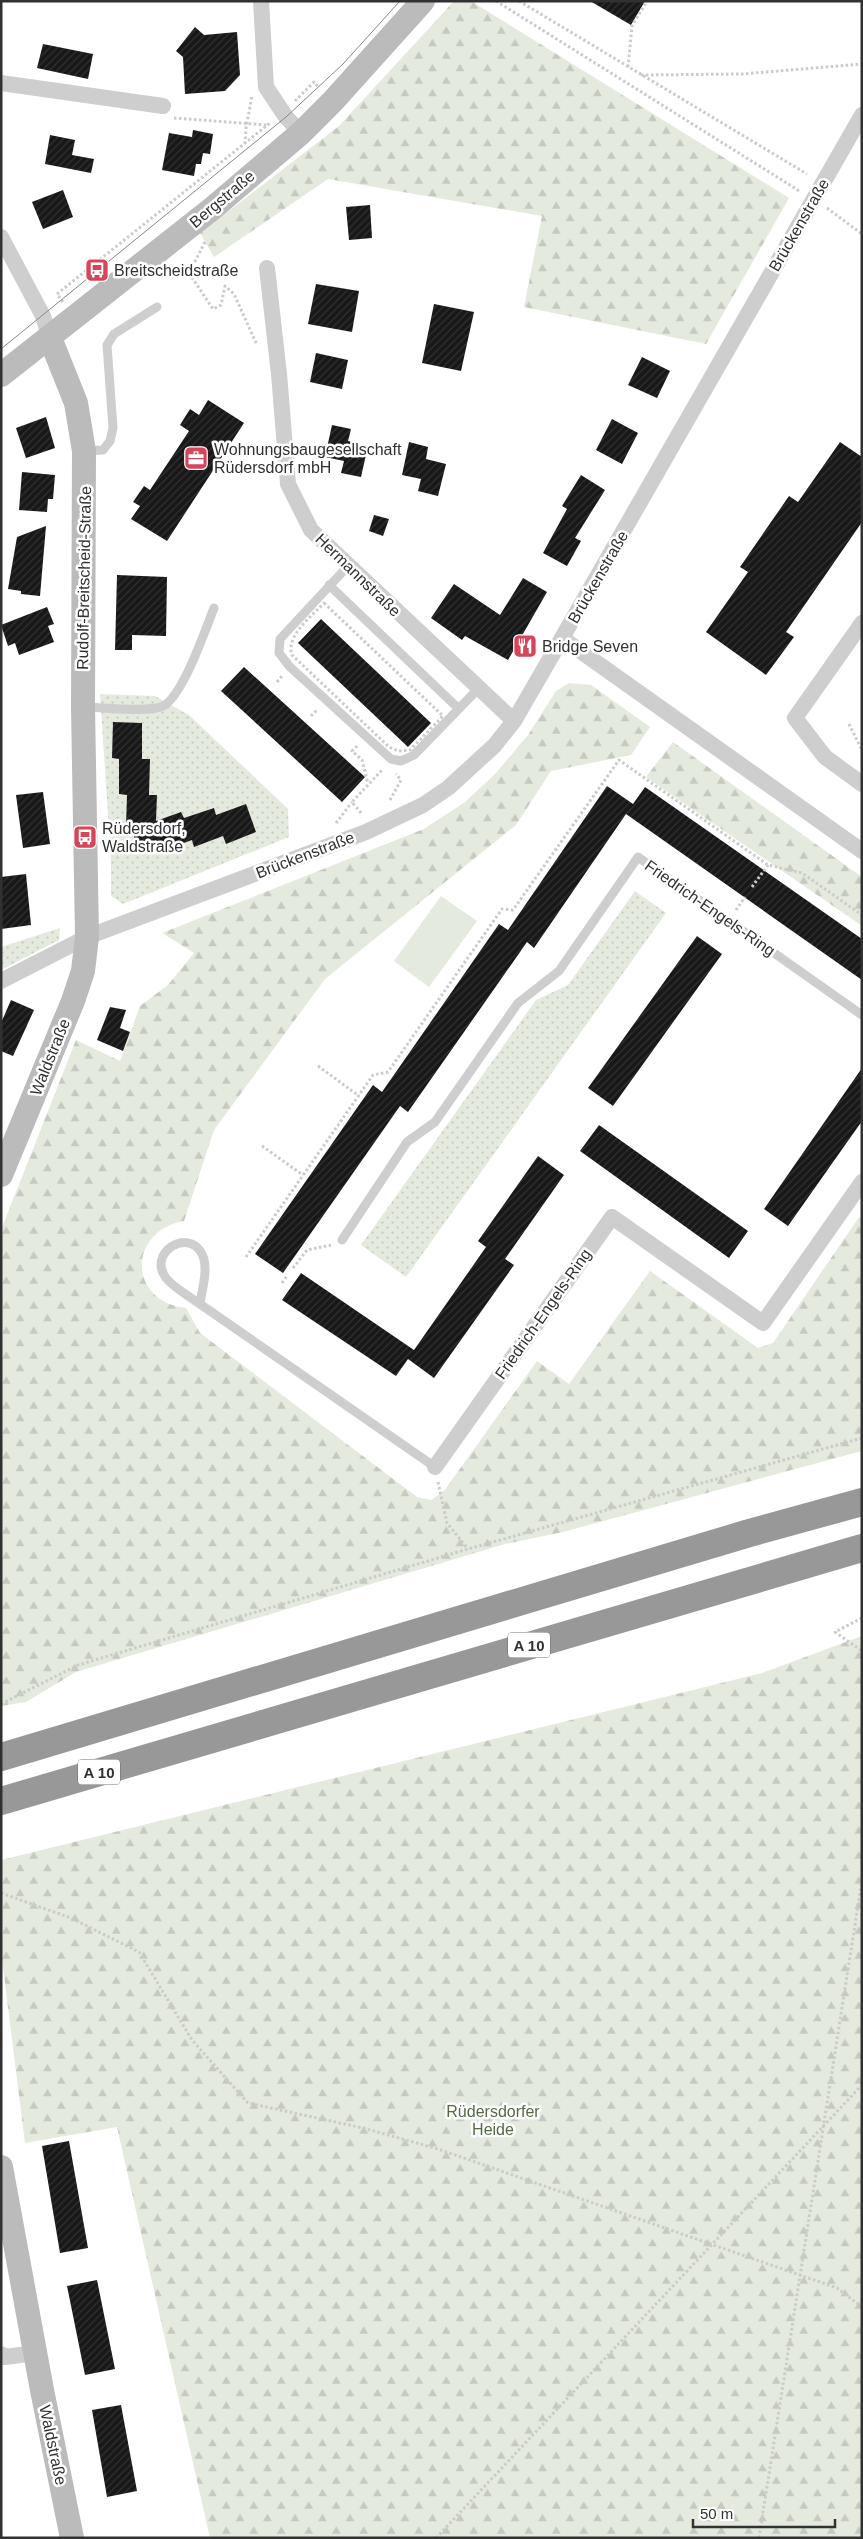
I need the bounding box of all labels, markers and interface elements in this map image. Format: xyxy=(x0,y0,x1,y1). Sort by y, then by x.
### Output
street label: Bergstraße xyxy=(186,167,258,231)
street label: Brückenstraße xyxy=(766,176,832,274)
bus stop icon: Breitscheidstraße xyxy=(84,257,110,283)
place label: Breitscheidstraße xyxy=(114,262,239,279)
place label: Wohnungsbaugesellschaft Rüdersdorf mbH xyxy=(214,441,402,476)
office icon: Wohnungsbaugesellschaft Rüdersdorf mbH xyxy=(183,445,209,471)
street label: Rudolf-Breitscheid-Straße xyxy=(74,486,94,670)
street label: Brückenstraße xyxy=(565,528,631,626)
street label: Hermannstraße xyxy=(312,530,404,620)
restaurant icon: Bridge Seven xyxy=(512,633,538,659)
place label: Bridge Seven xyxy=(542,638,638,655)
place label: Rüdersdorf, Waldstraße xyxy=(102,820,186,855)
bus stop icon: Rüdersdorf, Waldstraße xyxy=(72,824,98,850)
street label: Brückenstraße xyxy=(253,828,357,882)
street label: Friedrich-Engels-Ring xyxy=(642,857,778,959)
street label: Waldstraße xyxy=(27,1016,73,1098)
street label: Friedrich-Engels-Ring xyxy=(492,1246,594,1382)
road number: A 10 xyxy=(508,1632,550,1658)
road number: A 10 xyxy=(78,1760,120,1784)
park label: Rüdersdorfer Heide xyxy=(446,2103,540,2138)
street label: Waldstraße xyxy=(36,2404,70,2487)
scale bar xyxy=(693,2496,836,2528)
text: 50 m xyxy=(700,2505,733,2522)

